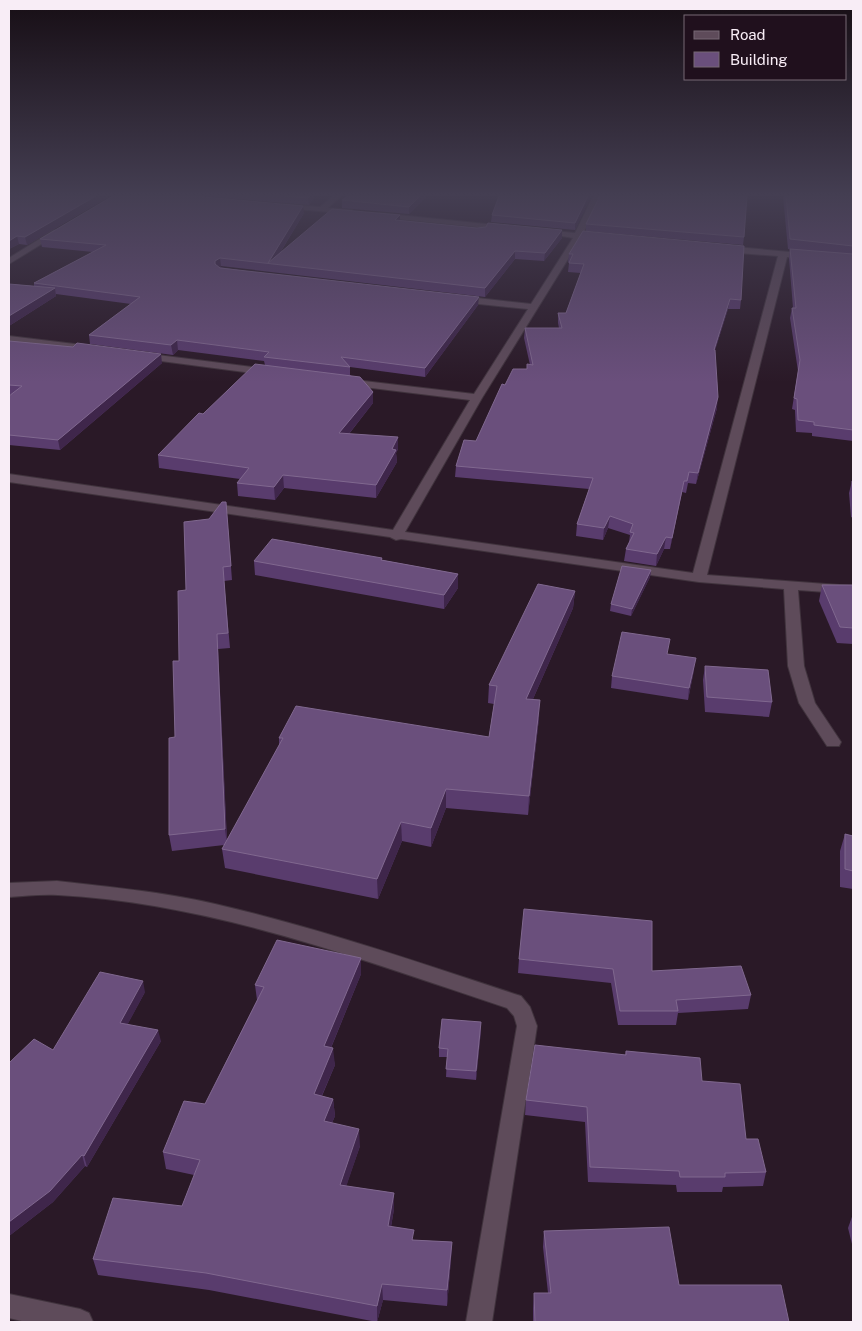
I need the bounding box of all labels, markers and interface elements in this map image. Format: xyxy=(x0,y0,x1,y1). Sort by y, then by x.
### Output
legend xyxy=(684,15,847,80)
text: Road xyxy=(730,26,766,43)
text: Building xyxy=(730,51,788,68)

